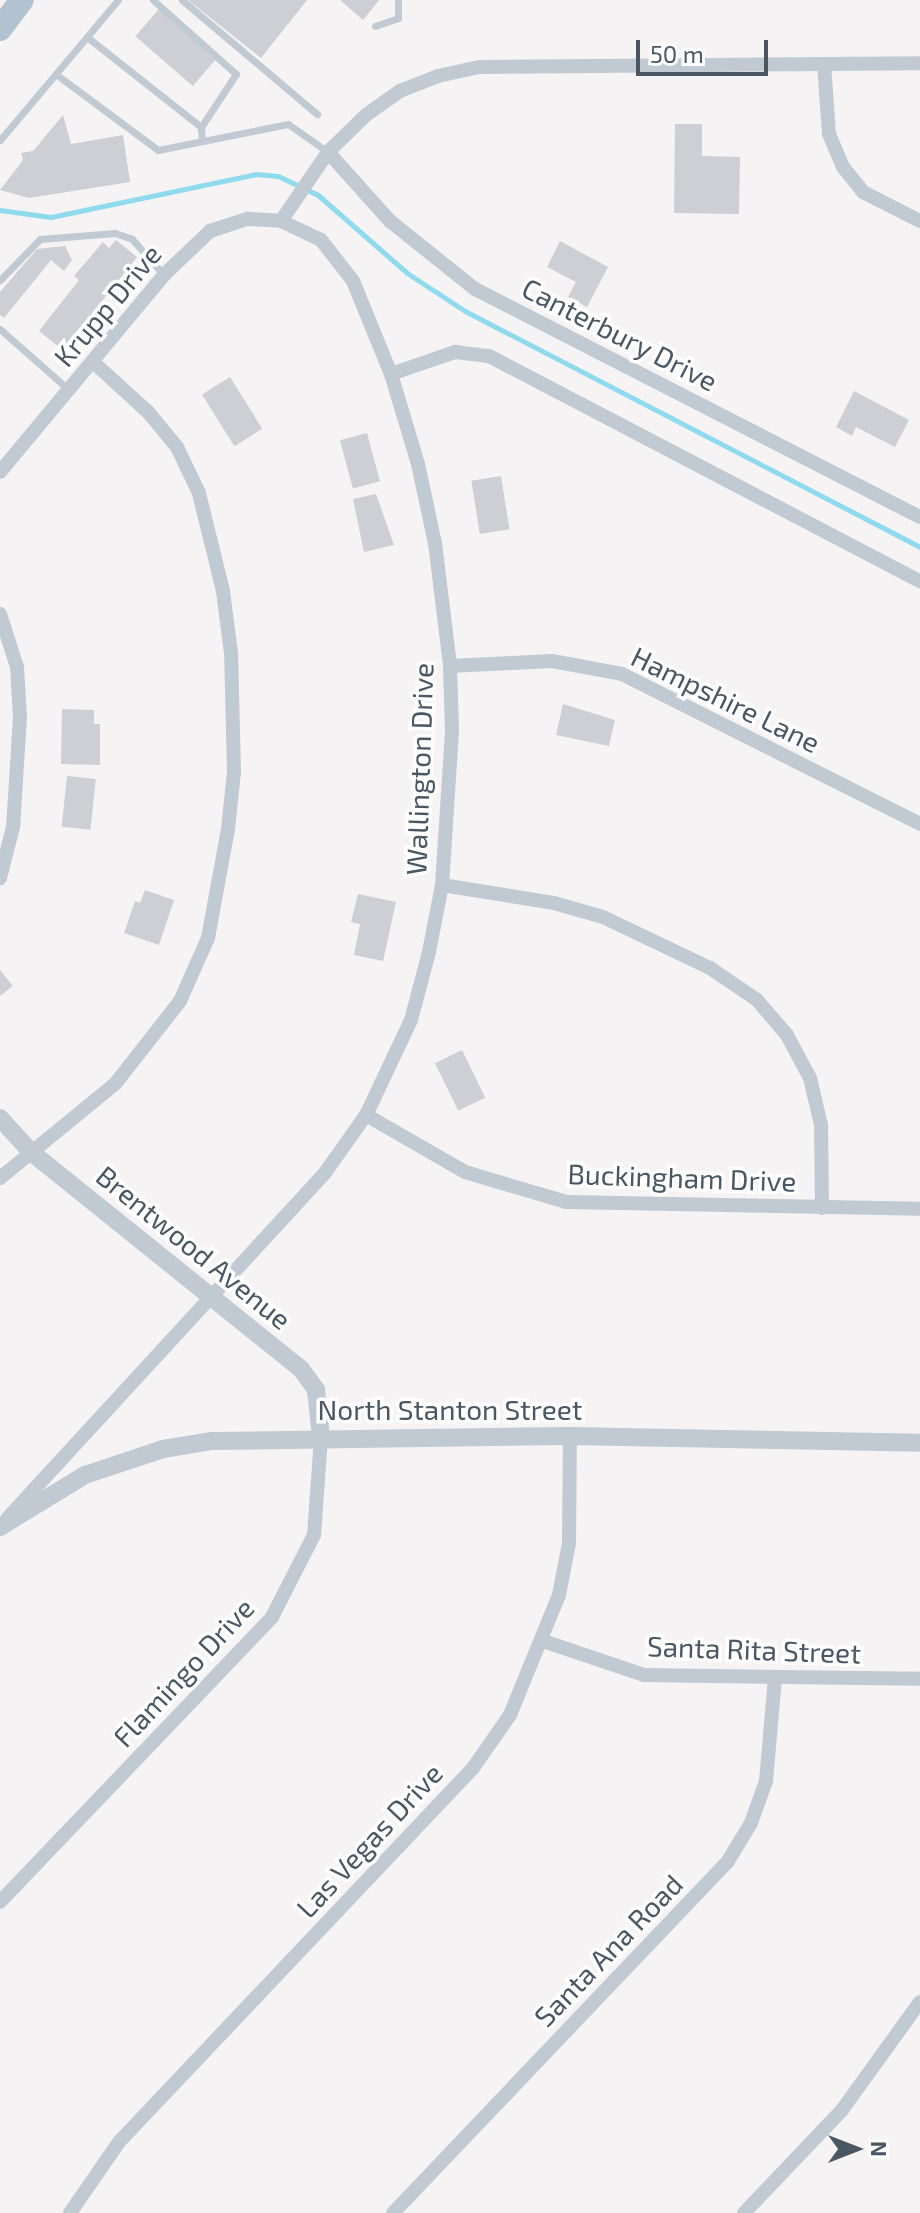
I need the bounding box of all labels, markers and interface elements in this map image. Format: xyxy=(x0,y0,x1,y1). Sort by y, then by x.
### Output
scale bar xyxy=(640,24,772,74)
text: 50 m xyxy=(650,39,704,68)
street label: Krupp Drive xyxy=(46,237,168,373)
street label: Canterbury Drive xyxy=(516,270,724,398)
street label: Hampshire Lane xyxy=(626,639,826,759)
street label: Wallington Drive xyxy=(399,662,439,876)
street label: Buckingham Drive xyxy=(567,1156,797,1198)
street label: Brentwood Avenue xyxy=(90,1158,298,1336)
street label: North Stanton Street xyxy=(318,1392,582,1426)
street label: Flamingo Drive xyxy=(106,1591,260,1753)
street label: Santa Rita Street xyxy=(646,1628,862,1670)
street label: Las Vegas Drive xyxy=(289,1756,449,1924)
street label: Santa Ana Road xyxy=(527,1867,689,2033)
north arrow xyxy=(816,2109,896,2189)
text: N xyxy=(867,2141,893,2157)

